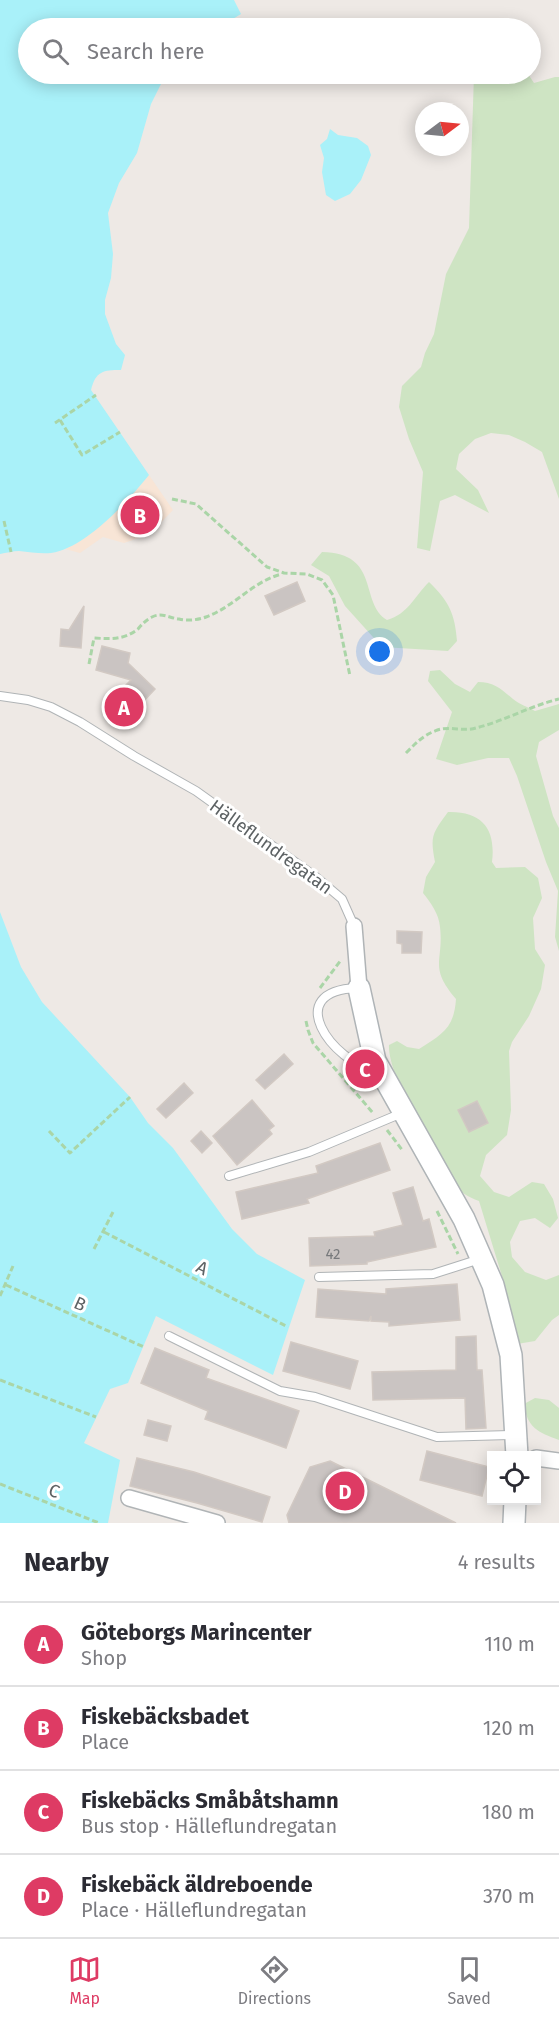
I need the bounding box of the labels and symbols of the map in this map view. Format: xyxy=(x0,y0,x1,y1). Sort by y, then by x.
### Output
north arrow xyxy=(415,102,469,156)
pin: B xyxy=(120,492,160,538)
your location xyxy=(365,637,394,666)
pin: A xyxy=(104,684,144,730)
street label: Hälleflundregatan xyxy=(205,795,337,899)
pin: C xyxy=(346,1046,385,1092)
house number: 42 xyxy=(325,1245,341,1263)
street label: A xyxy=(192,1256,212,1280)
street label: B xyxy=(71,1292,90,1316)
pin: D xyxy=(326,1468,364,1514)
street label: C xyxy=(45,1479,63,1503)

